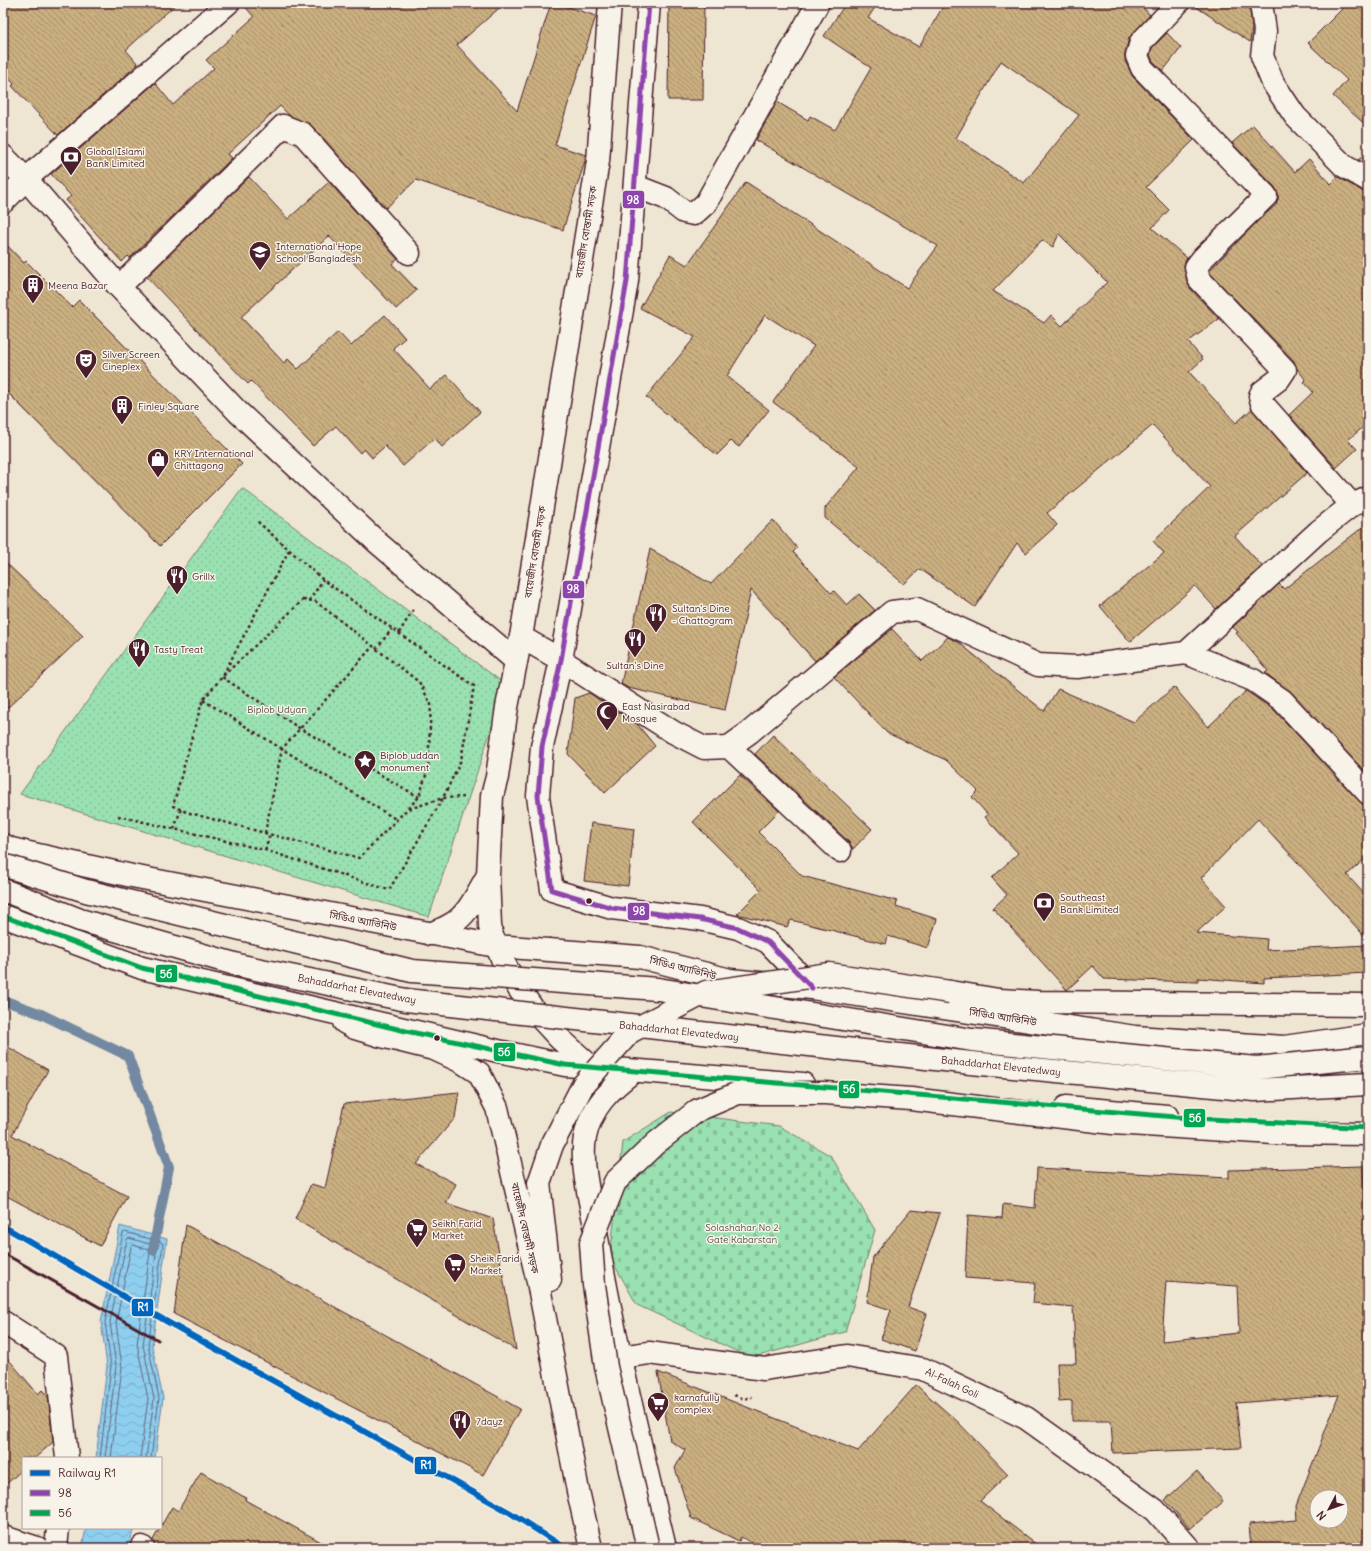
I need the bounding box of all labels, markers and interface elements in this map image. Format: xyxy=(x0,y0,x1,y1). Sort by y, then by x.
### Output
bank icon: Global Islami Bank Limited xyxy=(58,144,84,177)
place label: Global Islami Bank Limited xyxy=(86,145,145,170)
street label: বায়েজীদ বোস্তামী সড়ক xyxy=(572,184,600,280)
line badge: 98 xyxy=(622,190,645,209)
text: 98 xyxy=(627,193,639,207)
school or university icon: International Hope School Bangladesh xyxy=(247,239,273,272)
place label: International Hope School Bangladesh xyxy=(276,240,362,265)
building icon: Meena Bazar xyxy=(20,272,46,305)
place label: Meena Bazar xyxy=(48,279,107,292)
theatre icon: Silver Screen Cineplex xyxy=(73,347,99,380)
place label: Silver Screen Cineplex xyxy=(102,348,160,373)
building icon: Finley Square xyxy=(109,393,135,426)
place label: Finley Square xyxy=(138,400,199,413)
shop icon: KRY International Chittagong xyxy=(145,446,171,479)
place label: KRY International Chittagong xyxy=(174,447,254,472)
street label: বায়েজীদ বোস্তামী সড়ক xyxy=(521,504,549,600)
restaurant icon: Grillx xyxy=(164,563,190,596)
place label: Grillx xyxy=(192,570,215,583)
line badge: 98 xyxy=(562,580,585,599)
text: 98 xyxy=(567,582,579,596)
restaurant icon: Sultan's Dine - Chattogram xyxy=(643,601,669,634)
place label: Sultan's Dine - Chattogram xyxy=(672,602,733,627)
restaurant icon: Sultan's Dine xyxy=(622,626,648,659)
restaurant icon: Tasty Treat xyxy=(126,636,152,669)
place label: Tasty Treat xyxy=(154,643,204,656)
place label: Sultan's Dine xyxy=(606,659,664,672)
mosque icon: East Nasirabad Mosque xyxy=(594,699,620,732)
place label: East Nasirabad Mosque xyxy=(622,700,690,725)
park label: Biplob Udyan xyxy=(247,703,307,716)
place icon: Biplob uddan monument xyxy=(352,748,378,781)
place label: Biplob uddan monument xyxy=(380,749,440,774)
bank icon: Southeast Bank Limited xyxy=(1031,890,1057,923)
place label: Southeast Bank Limited xyxy=(1060,891,1119,916)
unlabelled marker xyxy=(584,896,594,906)
line badge: 98 xyxy=(627,902,650,921)
text: 98 xyxy=(633,904,645,918)
street label: সিডিএ অ্যাভিনিউ xyxy=(327,908,399,934)
street label: সিডিএ অ্যাভিনিউ xyxy=(647,953,718,983)
line badge: 56 xyxy=(155,964,178,983)
text: 56 xyxy=(160,967,172,981)
street label: Bahaddarhat Elevatedway xyxy=(297,971,417,1007)
street label: সিডিএ অ্যাভিনিউ xyxy=(967,1005,1039,1029)
street label: Bahaddarhat Elevatedway xyxy=(619,1018,739,1044)
unlabelled marker xyxy=(432,1033,442,1043)
line badge: 56 xyxy=(493,1042,516,1062)
text: 56 xyxy=(498,1045,510,1059)
street label: Bahaddarhat Elevatedway xyxy=(941,1053,1061,1079)
line badge: 56 xyxy=(838,1080,860,1099)
text: 56 xyxy=(843,1082,855,1096)
line badge: 56 xyxy=(1183,1108,1206,1128)
text: 56 xyxy=(1189,1111,1201,1125)
street label: বায়েজীদ বোস্তামী সড়ক xyxy=(508,1180,542,1276)
supermarket icon: Seikh Farid Market xyxy=(404,1216,430,1249)
place label: Seikh Farid Market xyxy=(432,1217,482,1242)
park label: Solashahar No 2 Gate Kabarstan xyxy=(705,1221,779,1246)
supermarket icon: Sheik Farid Market xyxy=(442,1251,468,1284)
place label: Sheik Farid Market xyxy=(470,1252,520,1277)
line badge: R1 xyxy=(131,1298,154,1317)
text: R1 xyxy=(137,1300,149,1314)
street label: Al-Falah Goli xyxy=(923,1365,981,1401)
supermarket icon: karnafully complex xyxy=(645,1390,671,1423)
place label: karnafully complex xyxy=(674,1391,720,1416)
restaurant icon: 7dayz xyxy=(447,1408,473,1441)
place label: 7dayz xyxy=(476,1415,503,1428)
line badge: R1 xyxy=(414,1456,437,1475)
legend xyxy=(22,1457,162,1529)
text: R1 xyxy=(420,1458,432,1472)
text: Railway R1 xyxy=(58,1465,116,1480)
text: 98 xyxy=(58,1485,72,1500)
north arrow xyxy=(1309,1489,1349,1529)
text: 56 xyxy=(58,1505,72,1520)
text: N xyxy=(1314,1508,1329,1523)

